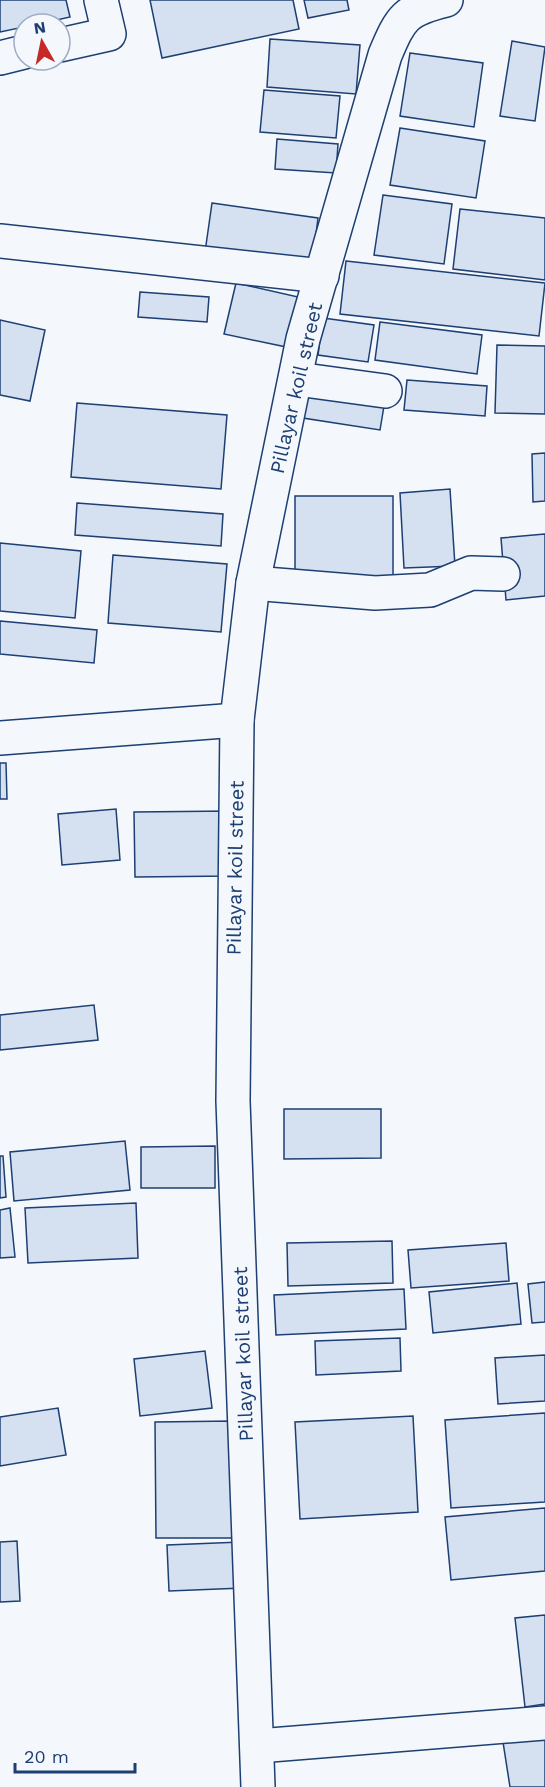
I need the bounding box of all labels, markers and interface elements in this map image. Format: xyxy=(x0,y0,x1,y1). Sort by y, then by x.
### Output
north arrow xyxy=(12,12,72,72)
text: N xyxy=(32,17,47,38)
street label: Pillayar koil street xyxy=(265,300,327,476)
street label: Pillayar koil street xyxy=(221,780,249,956)
street label: Pillayar koil street xyxy=(228,1266,258,1442)
scale bar xyxy=(15,1736,135,1774)
text: 20 m xyxy=(24,1746,69,1767)

